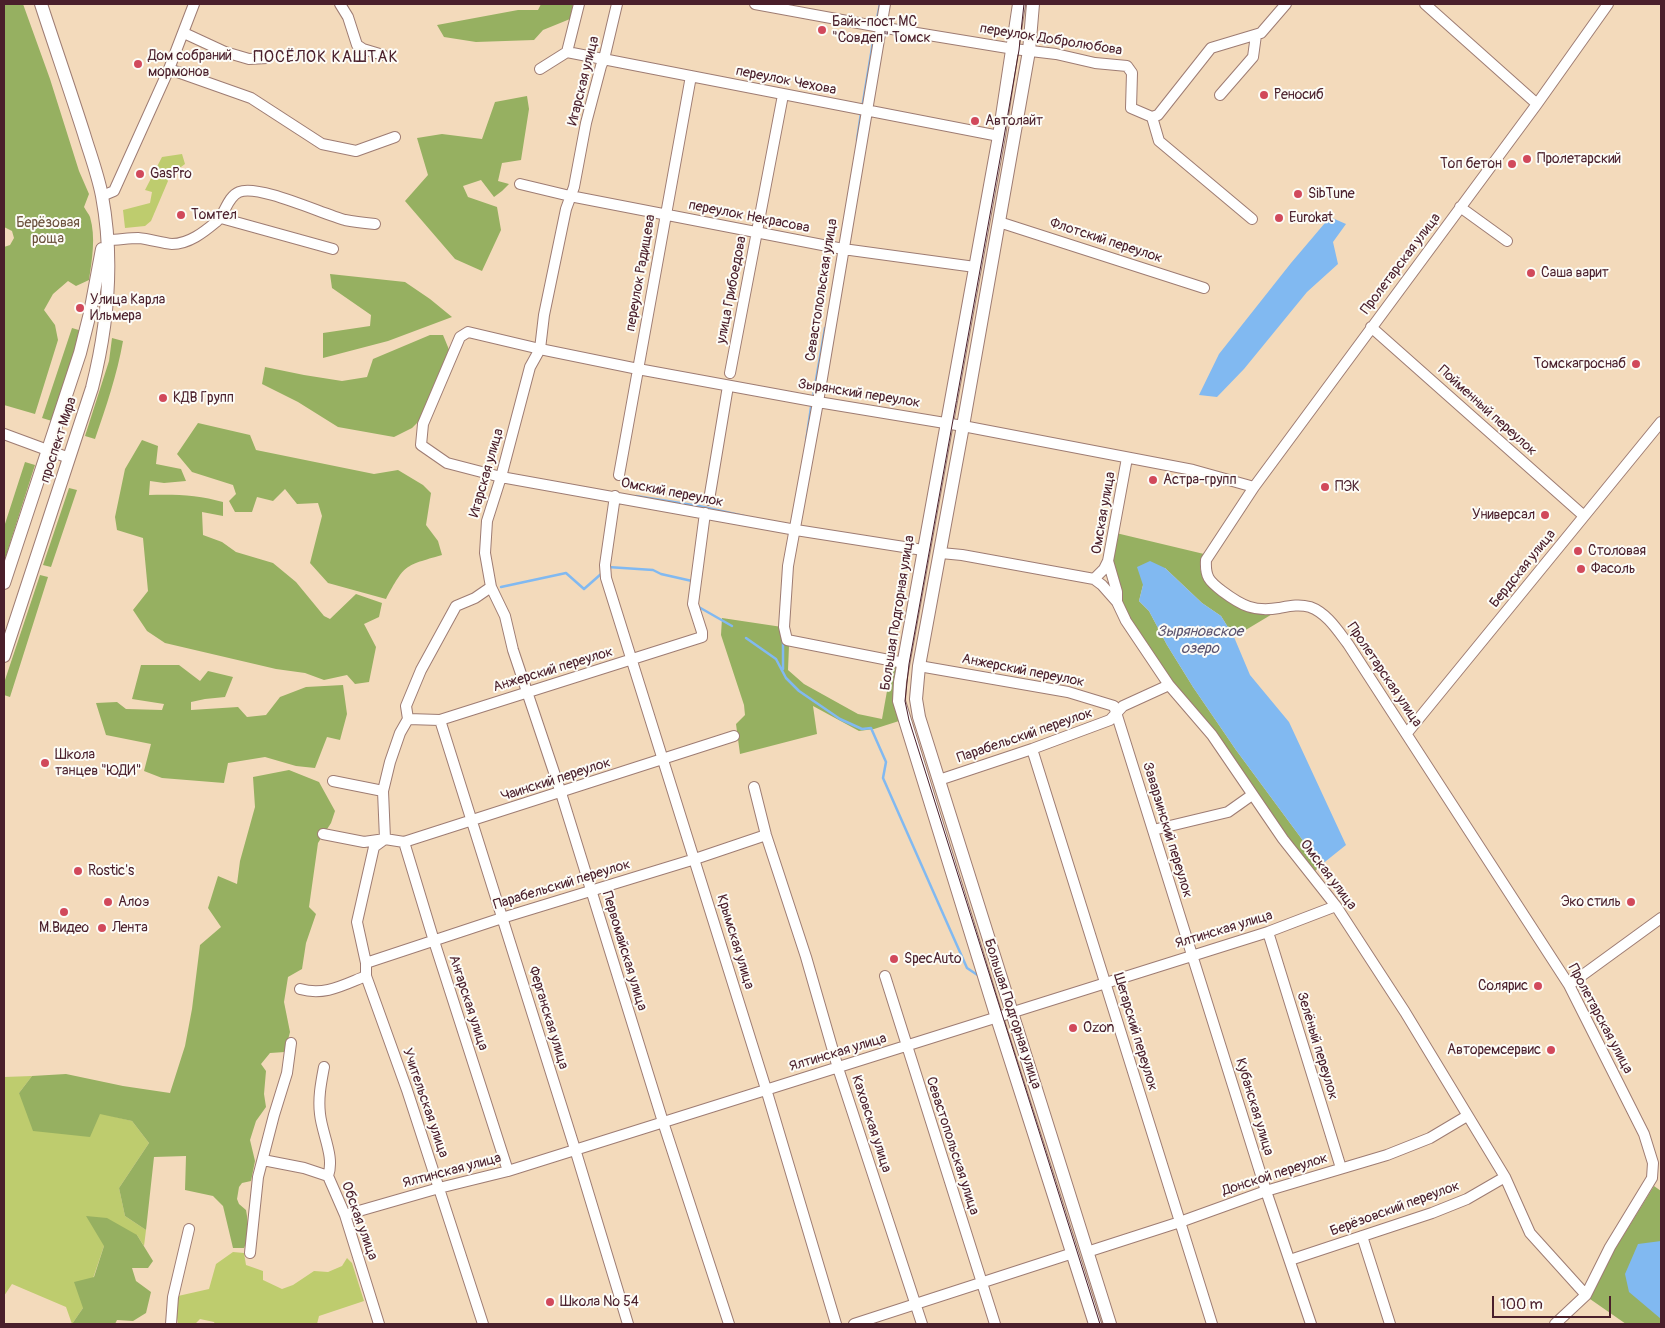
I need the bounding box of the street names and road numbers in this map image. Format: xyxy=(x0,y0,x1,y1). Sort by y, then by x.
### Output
street label: переулок Добролюбова xyxy=(979,20,1123,60)
street label: Игарская улица xyxy=(565,35,603,127)
street label: переулок Чехова xyxy=(734,63,838,99)
street label: переулок Некрасова xyxy=(687,197,811,237)
street label: Пролетарская улица xyxy=(1358,210,1444,318)
street label: переулок Радищева xyxy=(622,213,660,333)
street label: Флотский переулок xyxy=(1048,215,1164,267)
street label: Севастопольская улица xyxy=(802,218,842,362)
street label: улица Грибоедова xyxy=(713,235,751,345)
street label: Пойменный переулок xyxy=(1434,362,1540,460)
street label: Зырянский переулок xyxy=(797,376,921,412)
street label: проспект Мира xyxy=(37,395,81,485)
street label: Игарская улица xyxy=(466,427,508,519)
street label: Омская улица xyxy=(1088,470,1120,556)
street label: Омский переулок xyxy=(619,475,725,511)
street label: Бердская улица xyxy=(1486,527,1560,611)
street label: Большая Подгорная улица xyxy=(877,534,919,692)
street label: Пролетарская улица xyxy=(1343,620,1425,730)
street label: Анжерский переулок xyxy=(491,644,615,696)
street label: Анжерский переулок xyxy=(960,651,1086,691)
street label: Парабельский переулок xyxy=(955,705,1095,767)
street label: Чаинский переулок xyxy=(499,754,613,806)
street label: Заварзинский переулок xyxy=(1138,760,1196,900)
street label: Омская улица xyxy=(1296,837,1360,913)
street label: Парабельский переулок xyxy=(492,856,632,914)
street label: Первомайская улица xyxy=(598,889,650,1013)
street label: Крымская улица xyxy=(713,893,757,991)
street label: Ялтинская улица xyxy=(1173,907,1275,953)
street label: Большая Подгорная улица xyxy=(980,937,1044,1091)
street label: Ангарская улица xyxy=(445,953,491,1053)
street label: Пролетарская улица xyxy=(1564,961,1636,1077)
street label: Ферганская улица xyxy=(524,965,572,1071)
street label: Шегарский переулок xyxy=(1109,971,1161,1093)
street label: Зелёный переулок xyxy=(1293,990,1341,1102)
street label: Ялтинская улица xyxy=(787,1030,889,1076)
street label: Учительская улица xyxy=(398,1046,452,1160)
street label: Кубанская улица xyxy=(1231,1056,1277,1158)
street label: Каховская улица xyxy=(847,1073,895,1175)
street label: Севастопольская улица xyxy=(922,1075,982,1217)
street label: Ялтинская улица xyxy=(401,1150,503,1192)
street label: Донской переулок xyxy=(1220,1150,1330,1200)
street label: Берёзовский переулок xyxy=(1328,1178,1462,1240)
street label: Обская улица xyxy=(337,1179,381,1263)

